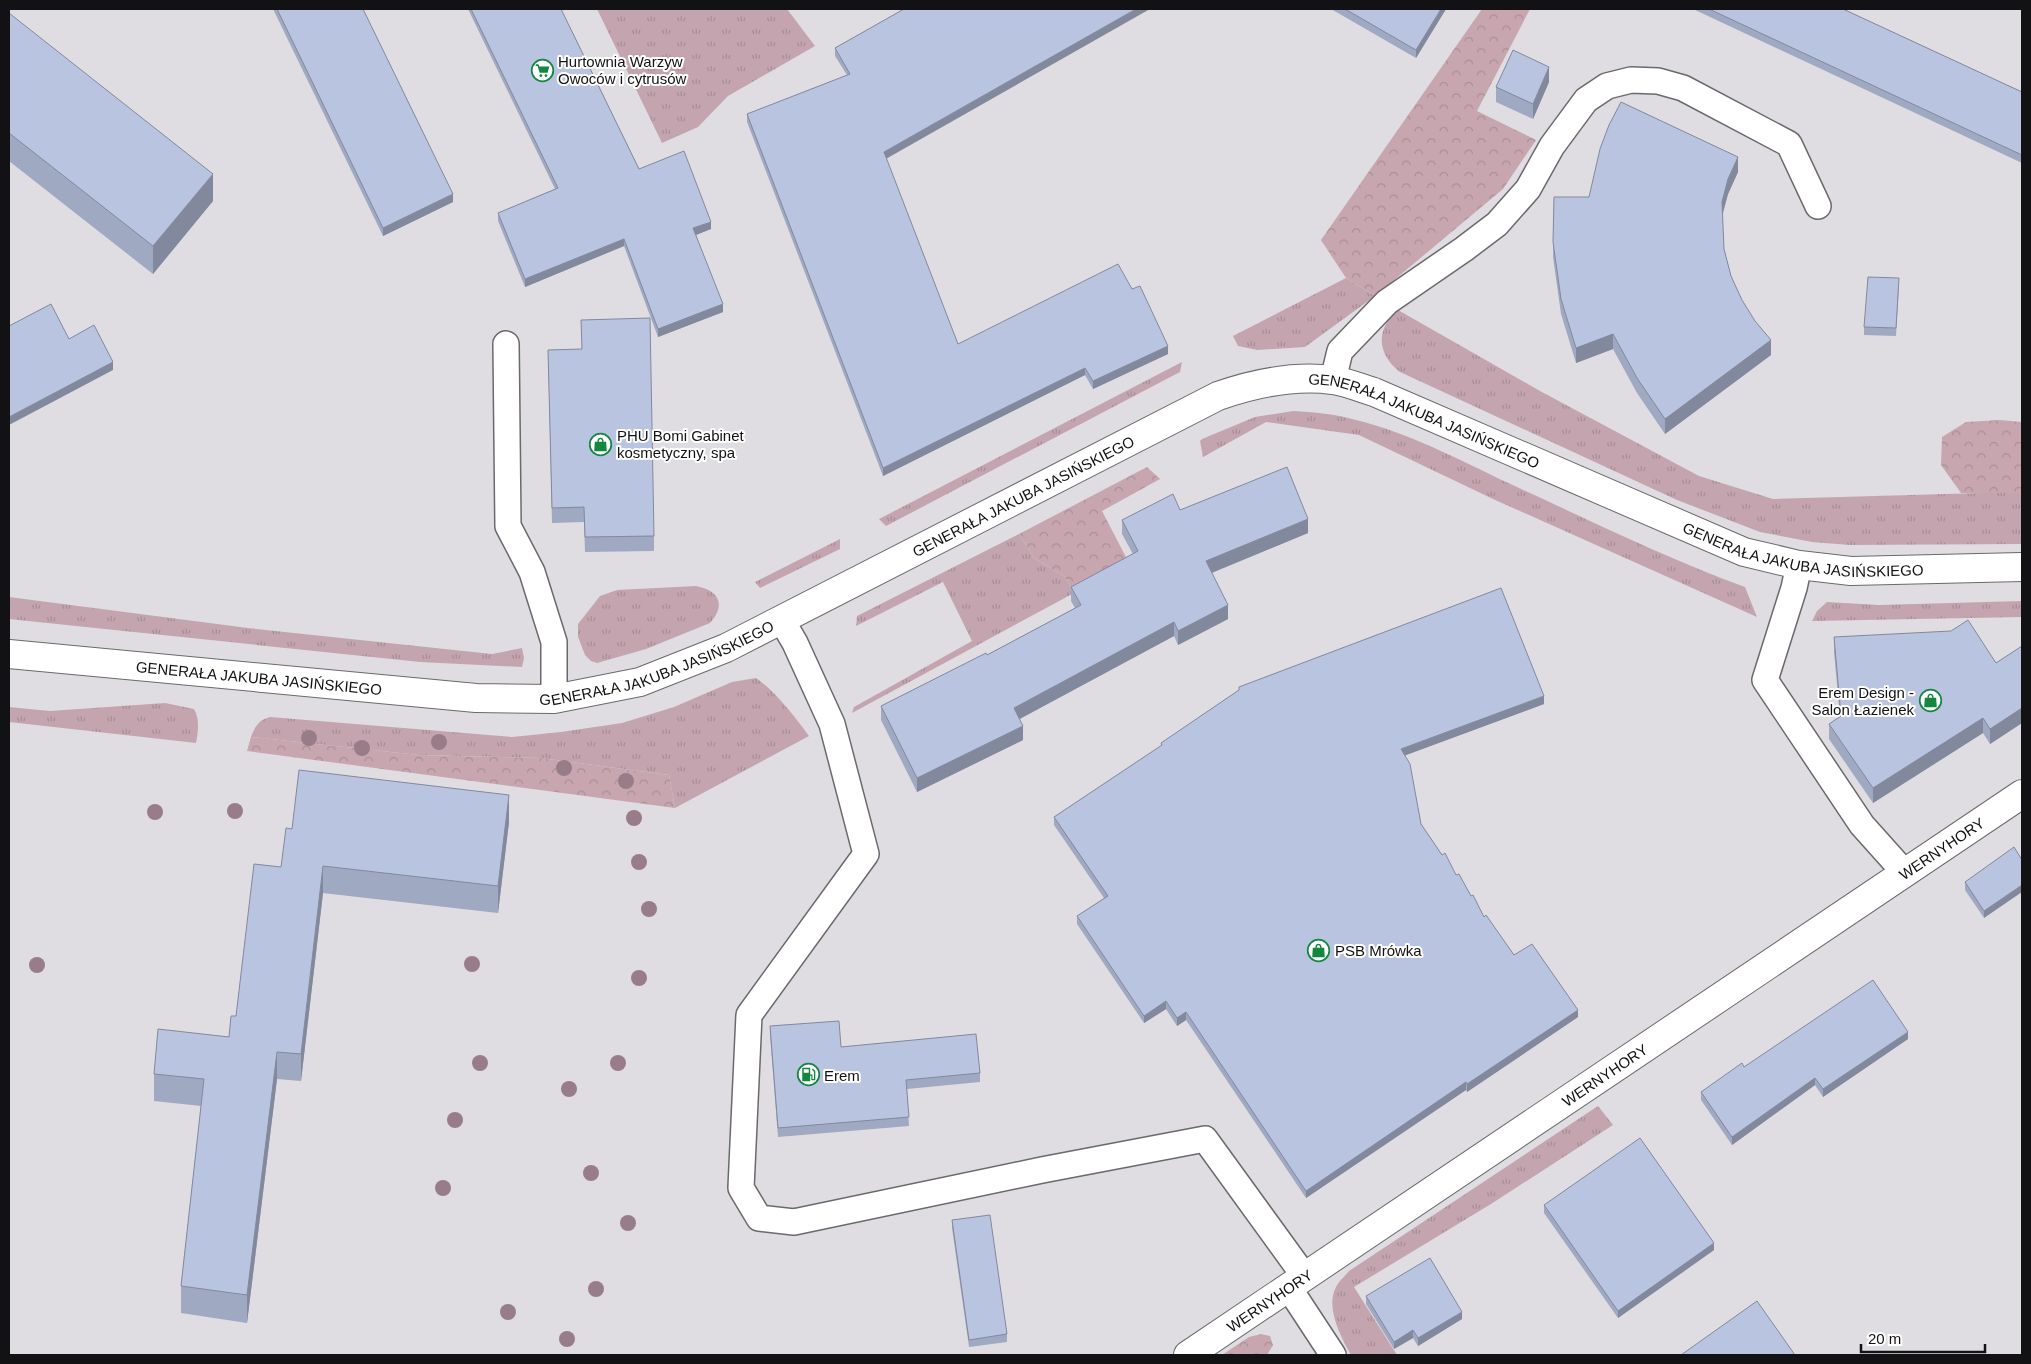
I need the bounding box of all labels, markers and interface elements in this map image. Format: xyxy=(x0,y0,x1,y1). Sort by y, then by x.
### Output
place label: Hurtownia Warzyw Owoców i cytrusów xyxy=(558,53,687,87)
supermarket icon: Hurtownia Warzyw Owoców i cytrusów xyxy=(530,58,554,82)
street label: GENERAŁA JAKUBA JASIŃSKIEGO xyxy=(1308,370,1542,471)
place label: PHU Bomi Gabinet kosmetyczny, spa xyxy=(617,427,745,461)
shop icon: PHU Bomi Gabinet kosmetyczny, spa xyxy=(589,432,613,456)
street label: GENERAŁA JAKUBA JASIŃSKIEGO xyxy=(909,432,1137,560)
street label: GENERAŁA JAKUBA JASIŃSKIEGO xyxy=(1680,518,1924,579)
street label: GENERAŁA JAKUBA JASIŃSKIEGO xyxy=(539,617,776,708)
street label: GENERAŁA JAKUBA JASIŃSKIEGO xyxy=(135,657,383,698)
place label: Erem Design - Salon Łazienek xyxy=(1811,684,1914,718)
shop icon: Erem Design - Salon Łazienek xyxy=(1918,689,1942,713)
street label: WERNYHORY xyxy=(1896,814,1987,883)
shop icon: PSB Mrówka xyxy=(1307,938,1331,962)
place label: PSB Mrówka xyxy=(1335,942,1422,959)
street label: WERNYHORY xyxy=(1559,1040,1650,1109)
fuel station icon: Erem xyxy=(796,1063,820,1087)
place label: Erem xyxy=(824,1067,860,1084)
street label: WERNYHORY xyxy=(1224,1266,1315,1335)
scale bar xyxy=(1861,1322,1985,1354)
text: 20 m xyxy=(1868,1330,1901,1347)

